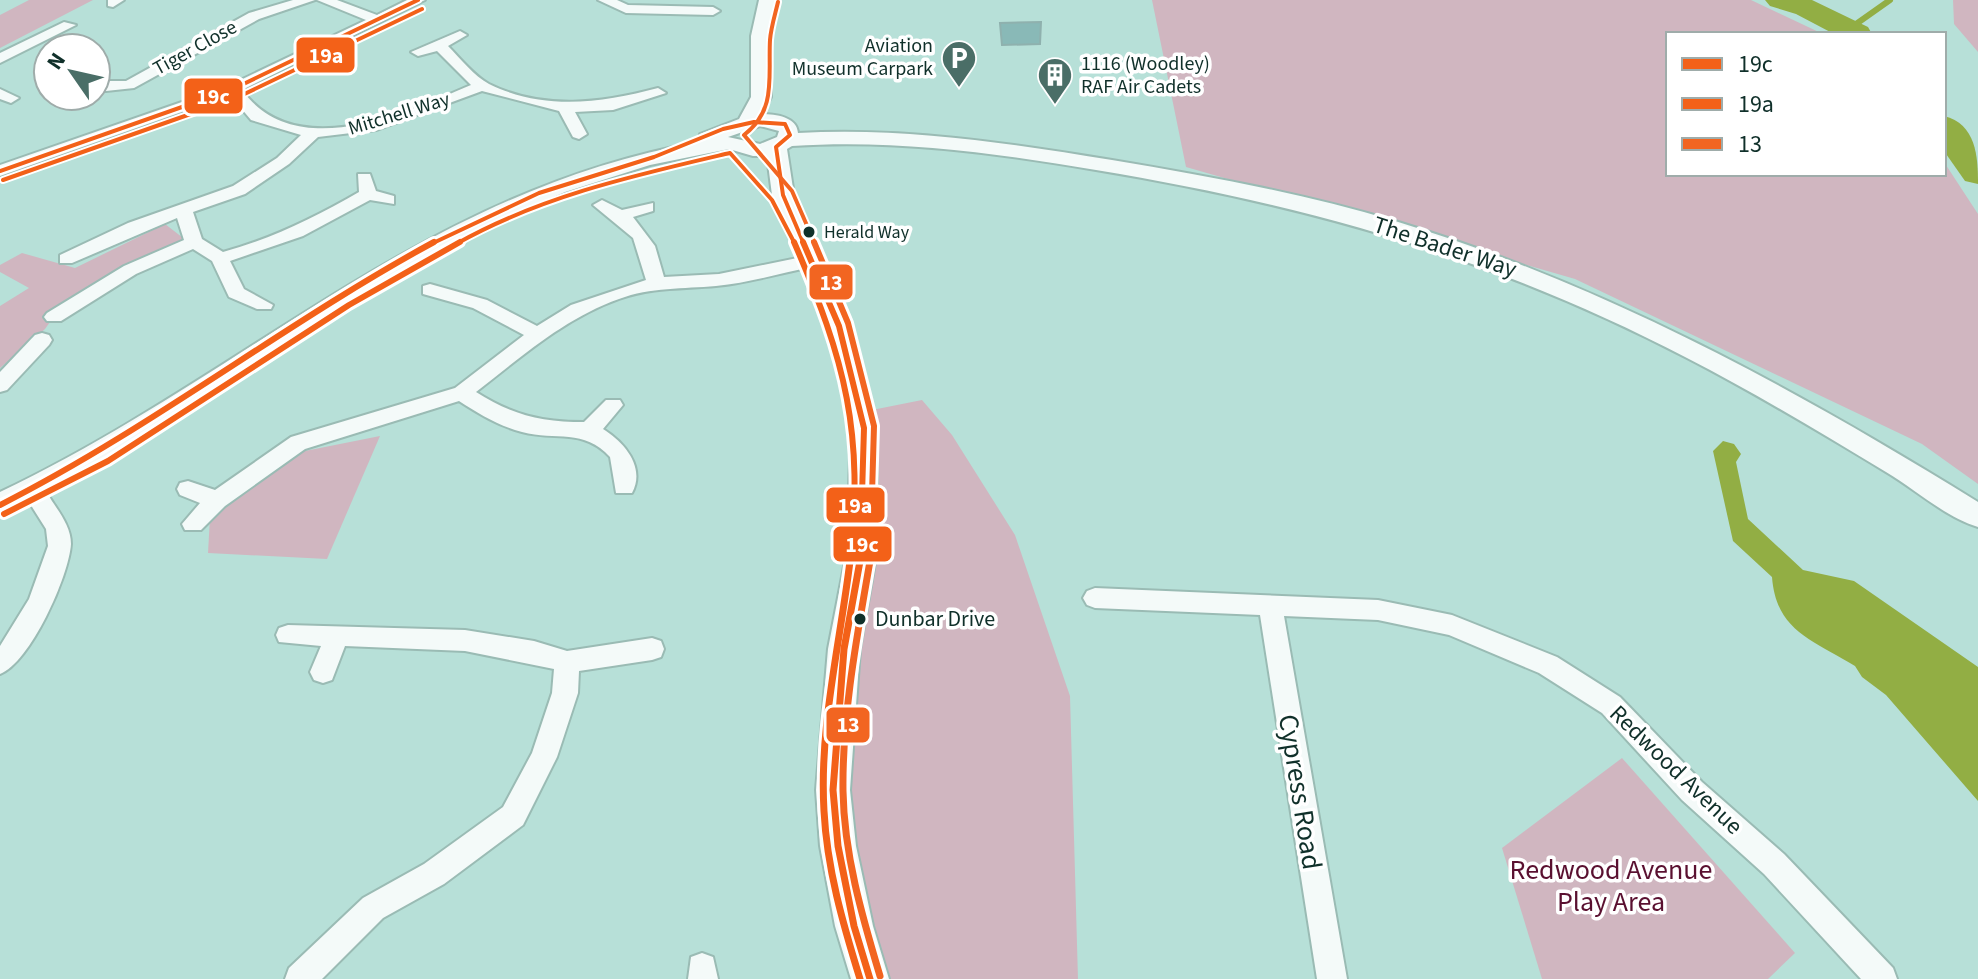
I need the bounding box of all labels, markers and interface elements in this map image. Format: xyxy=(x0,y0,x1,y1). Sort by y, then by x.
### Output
street label: Tiger Close xyxy=(148,13,242,83)
north arrow xyxy=(32,32,112,112)
place label: Aviation Museum Carpark xyxy=(792,32,933,83)
legend xyxy=(1666,32,1946,176)
line badge: 19a xyxy=(295,36,356,74)
parking icon: Aviation Museum Carpark xyxy=(940,39,978,89)
text: 19a xyxy=(309,40,343,72)
text: N xyxy=(39,46,74,76)
text: 19c xyxy=(1738,47,1773,82)
place label: 1116 (Woodley) RAF Air Cadets xyxy=(1081,50,1210,101)
building icon: 1116 (Woodley) RAF Air Cadets xyxy=(1036,56,1074,106)
line badge: 19c xyxy=(183,77,244,115)
text: 19c xyxy=(196,81,230,113)
street label: Mitchell Way xyxy=(345,85,454,143)
text: 19a xyxy=(1738,87,1774,122)
text: 13 xyxy=(1738,127,1762,162)
street label: The Bader Way xyxy=(1369,207,1521,287)
place label: Herald Way xyxy=(824,220,910,245)
marker: Herald Way xyxy=(801,224,817,240)
line badge: 13 xyxy=(808,263,854,301)
text: 13 xyxy=(819,267,843,299)
line badge: 19a xyxy=(825,486,886,524)
text: 19a xyxy=(838,490,872,522)
line badge: 19c xyxy=(832,525,893,563)
text: 19c xyxy=(845,529,879,561)
place label: Dunbar Drive xyxy=(875,603,995,635)
marker: Dunbar Drive xyxy=(852,611,868,627)
street label: Redwood Avenue xyxy=(1601,697,1751,843)
line badge: 13 xyxy=(825,706,871,744)
text: 13 xyxy=(836,709,860,741)
street label: Cypress Road xyxy=(1268,711,1332,873)
park label: Redwood Avenue Play Area xyxy=(1510,850,1712,922)

